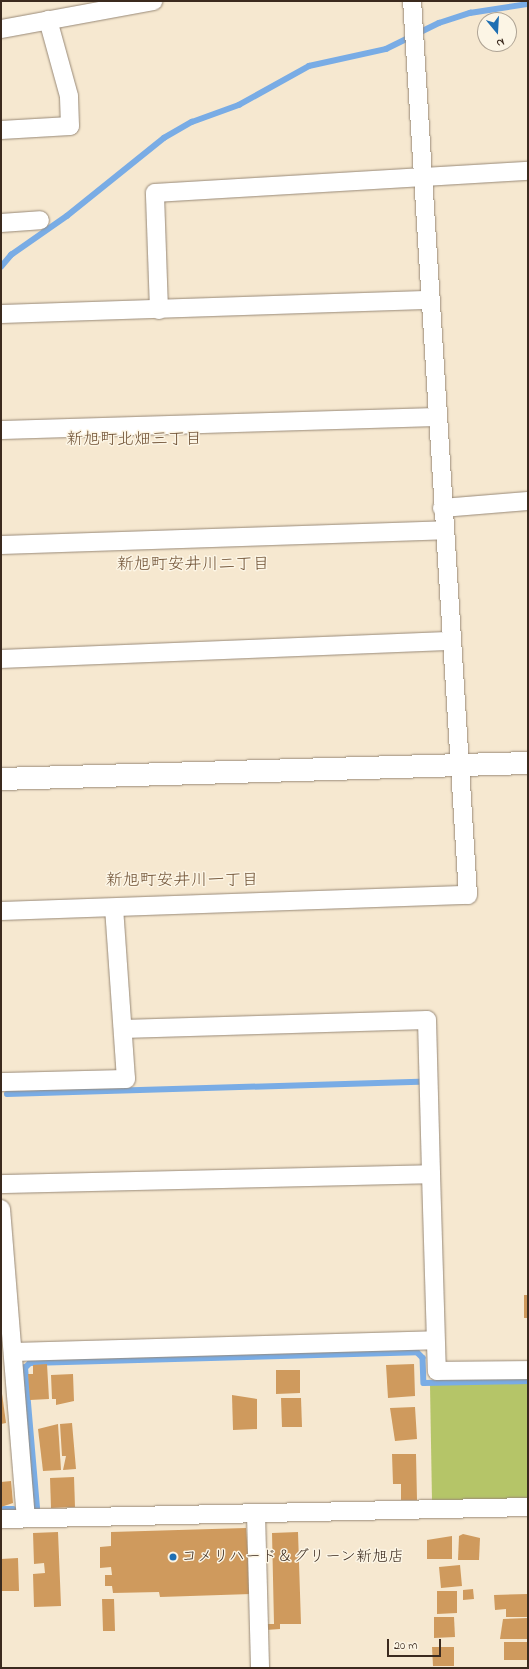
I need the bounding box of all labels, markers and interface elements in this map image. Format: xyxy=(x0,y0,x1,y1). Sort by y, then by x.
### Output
north arrow xyxy=(477,12,517,52)
text: N xyxy=(494,34,506,51)
district label: 新旭町北畑三丁目 xyxy=(66,430,202,450)
district label: 新旭町安井川二丁目 xyxy=(117,555,269,575)
district label: 新旭町安井川一丁目 xyxy=(106,871,258,891)
place label: コメリハード＆グリーン新旭店 xyxy=(181,1547,405,1567)
marker: コメリハード＆グリーン新旭店 xyxy=(168,1552,178,1562)
scale bar xyxy=(389,1631,443,1657)
text: 20 m xyxy=(394,1637,417,1655)

